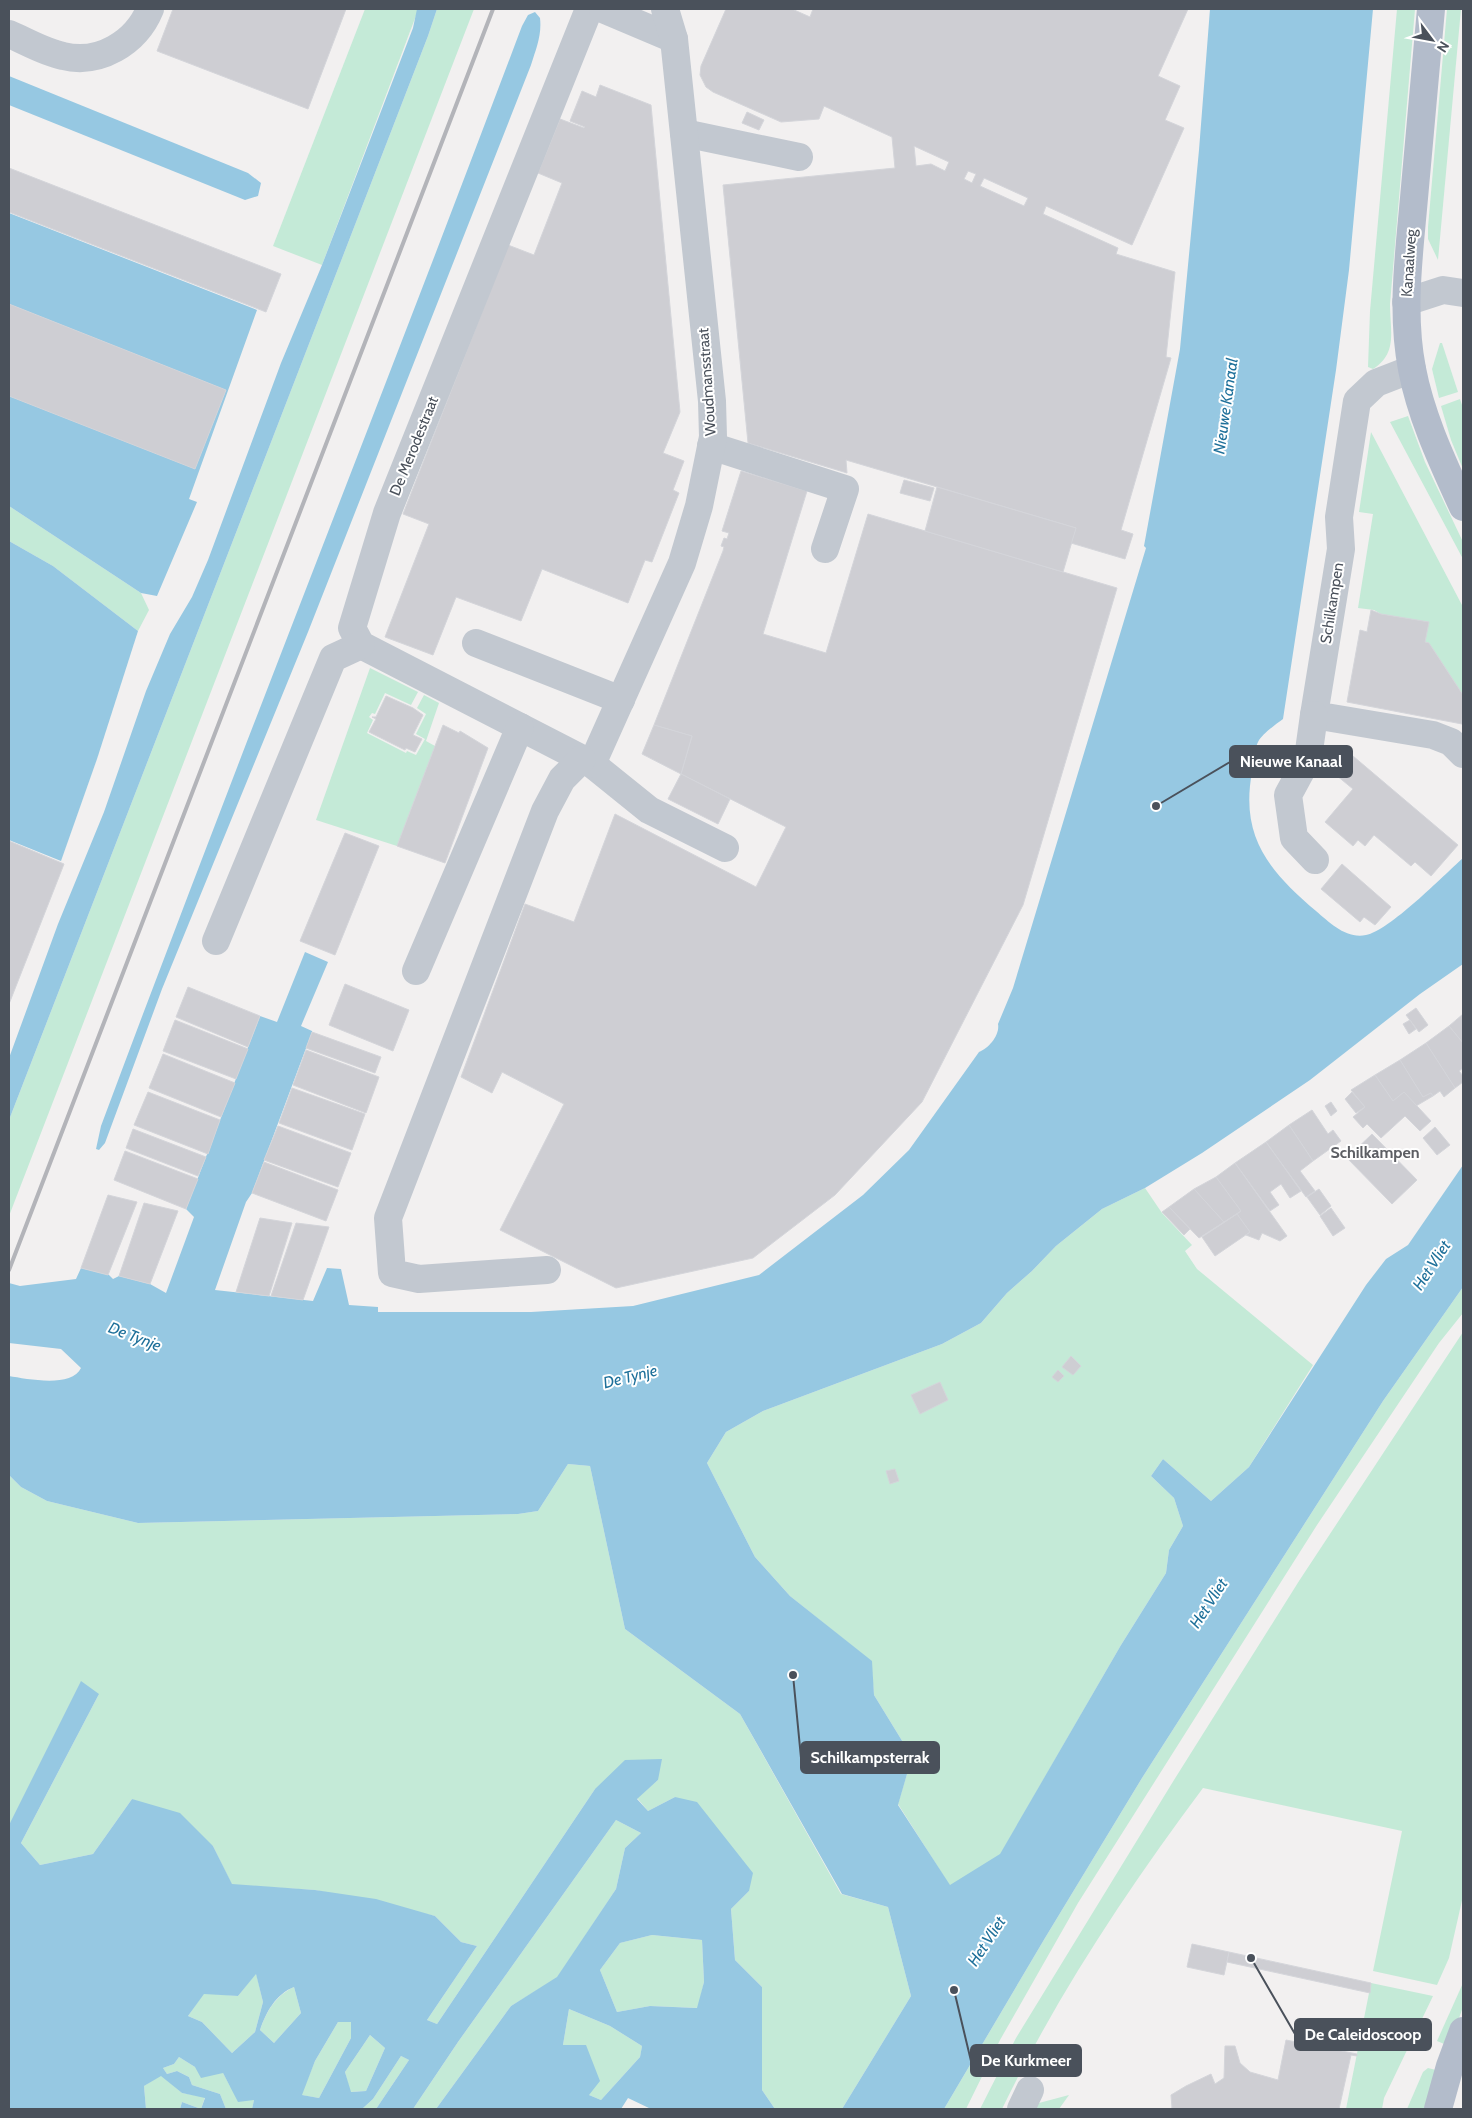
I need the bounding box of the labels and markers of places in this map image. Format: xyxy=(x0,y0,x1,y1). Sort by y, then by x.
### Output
callout: Nieuwe Kanaal xyxy=(1230,746,1352,777)
callout: Schilkampsterrak xyxy=(801,1742,939,1773)
callout: De Caleidoscoop xyxy=(1295,2019,1431,2050)
callout: De Kurkmeer xyxy=(971,2045,1081,2076)

